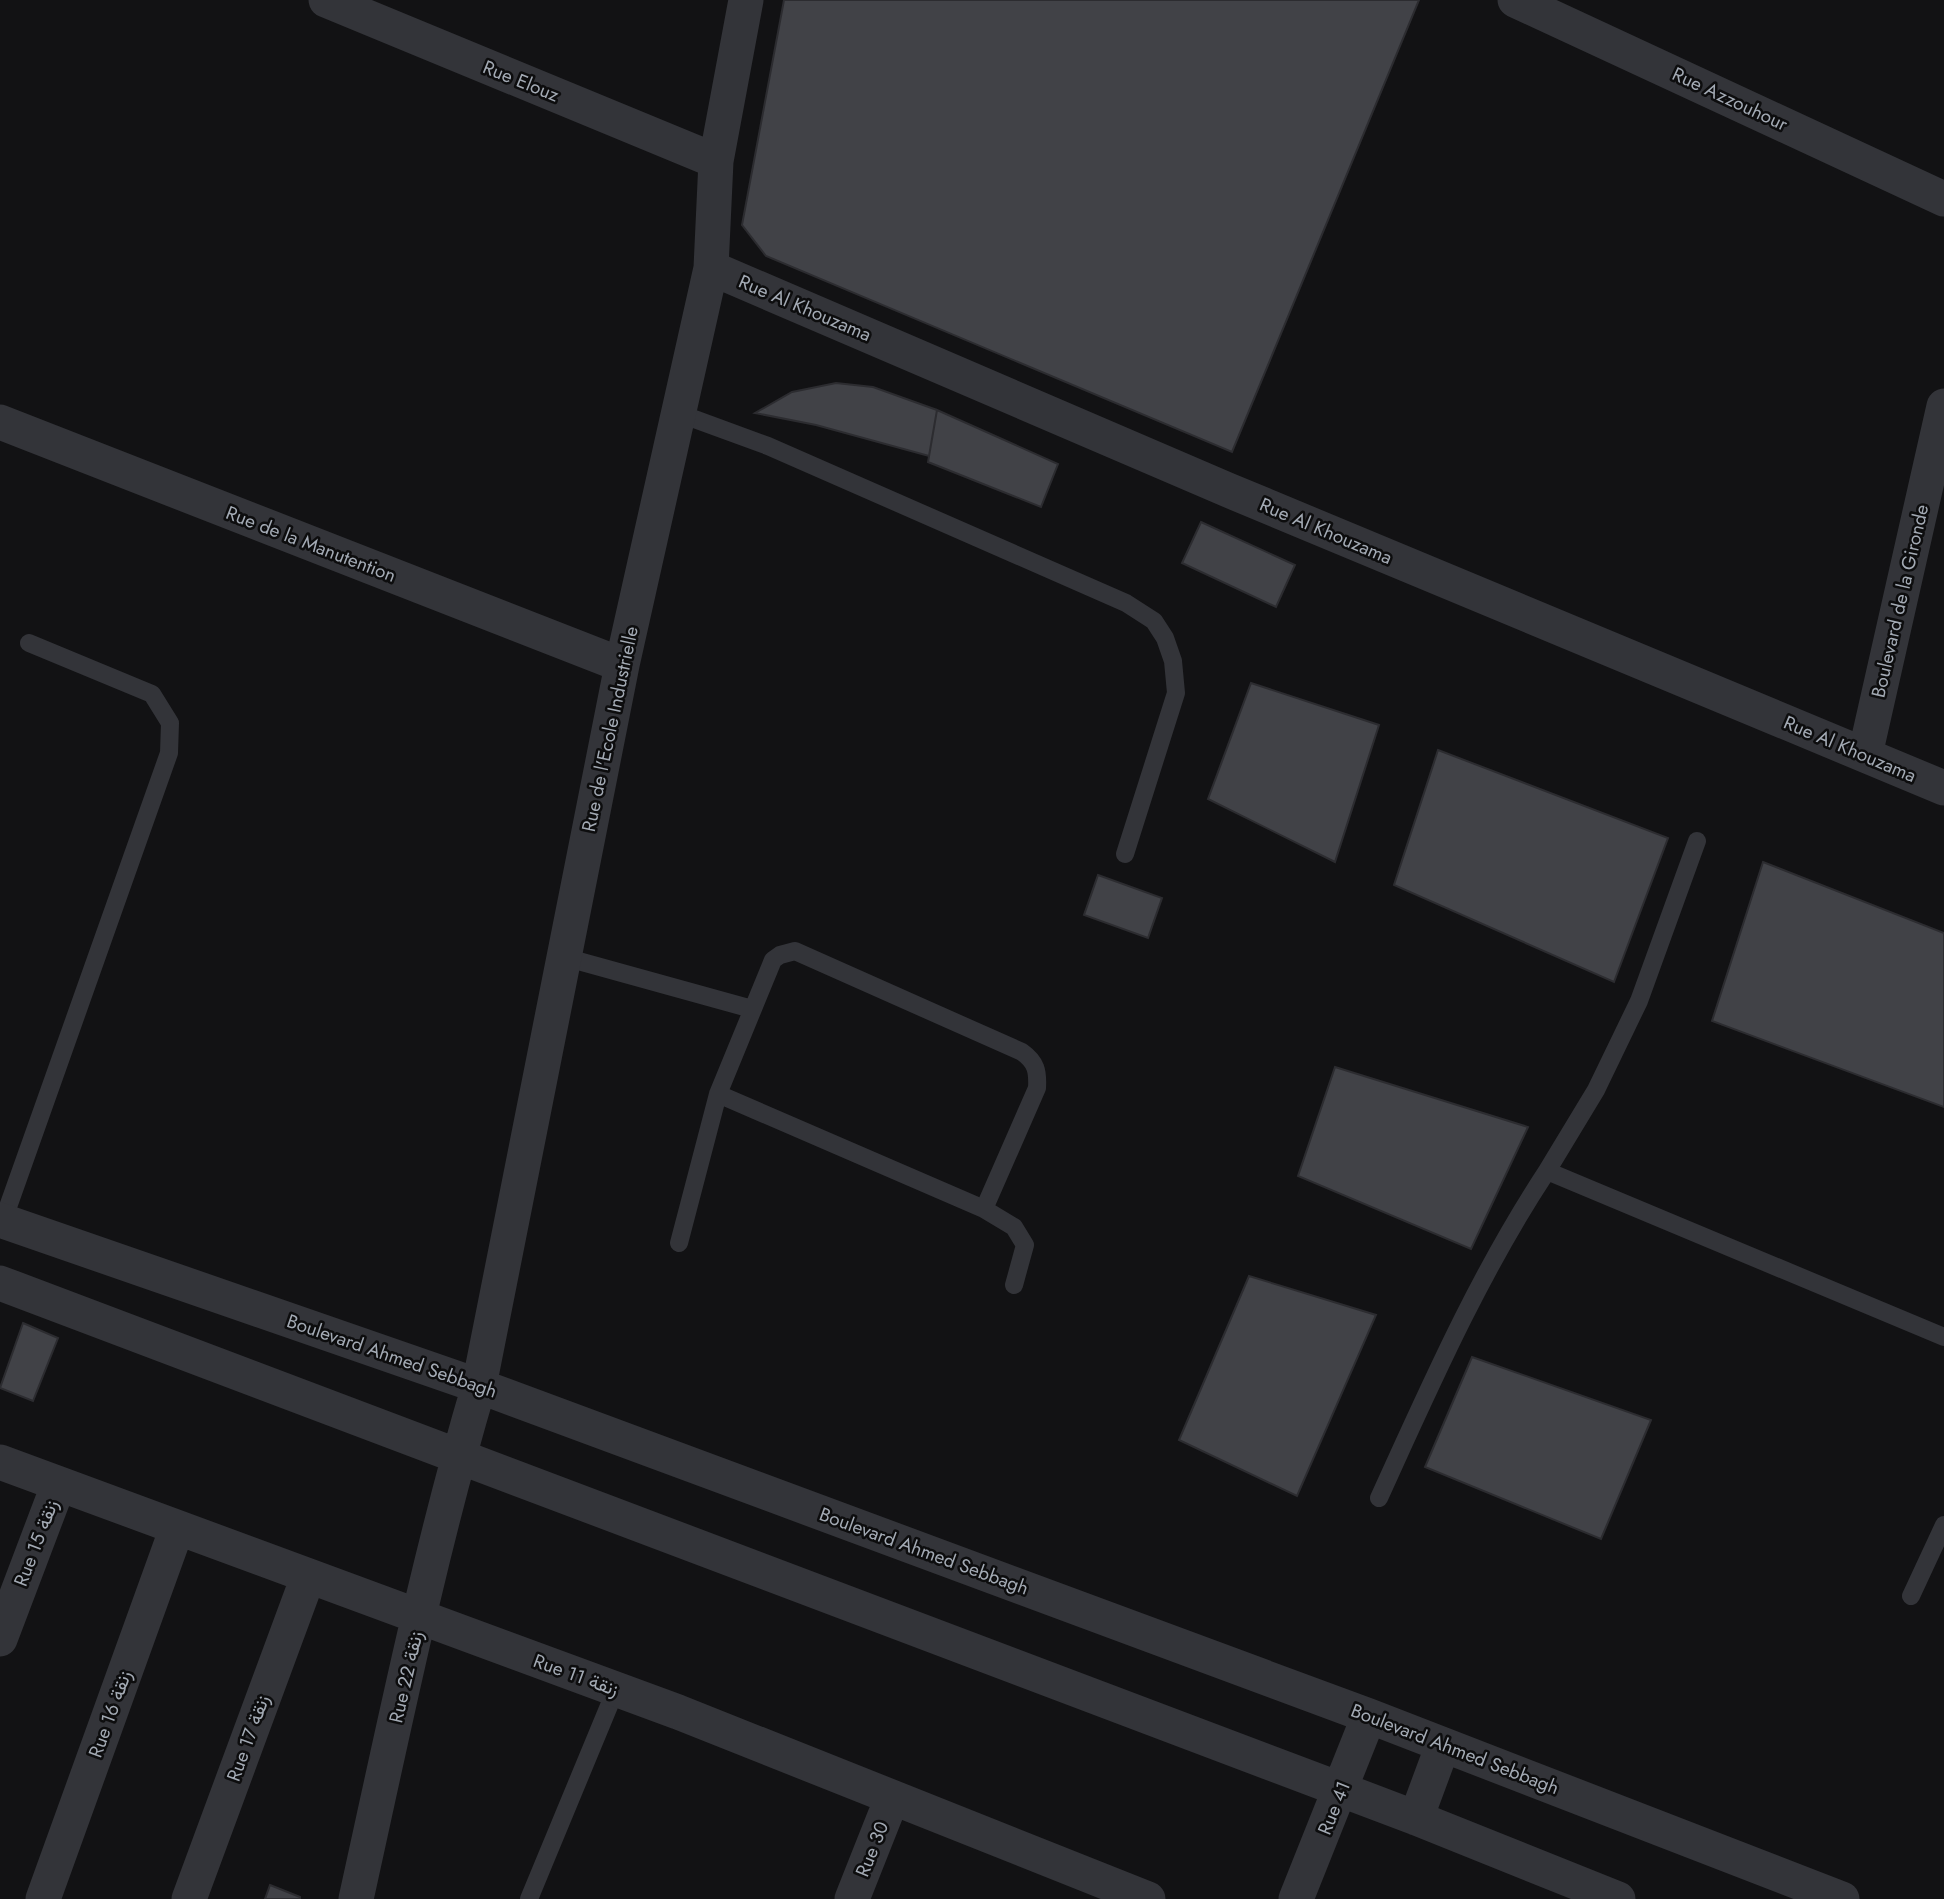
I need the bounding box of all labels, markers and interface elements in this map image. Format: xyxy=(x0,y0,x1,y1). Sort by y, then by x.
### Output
street label: Rue Elouz xyxy=(479,53,563,109)
street label: Rue Azzouhour xyxy=(1668,60,1793,138)
street label: Rue Al Khouzama xyxy=(735,268,875,348)
street label: Rue Al Khouzama xyxy=(1256,491,1396,571)
street label: Rue de la Manutention xyxy=(222,499,400,589)
street label: Boulevard de la Gironde xyxy=(1865,501,1935,700)
street label: Rue de l'Ecole Industrielle xyxy=(575,624,645,834)
street label: Rue Al Khouzama xyxy=(1780,709,1920,789)
street label: Boulevard Ahmed Sebbagh xyxy=(283,1307,501,1405)
street label: Rue 15 زنقة xyxy=(7,1496,65,1590)
street label: Boulevard Ahmed Sebbagh xyxy=(816,1501,1032,1601)
street label: Rue 22 زنقة xyxy=(382,1628,430,1726)
street label: Rue 11 زنقة xyxy=(530,1647,622,1703)
street label: Rue 16 زنقة xyxy=(82,1667,138,1761)
street label: Rue 17 زنقة xyxy=(220,1691,276,1785)
street label: Boulevard Ahmed Sebbagh xyxy=(1347,1697,1563,1801)
street label: Rue 41 xyxy=(1311,1777,1357,1839)
street label: Rue 30 xyxy=(849,1817,895,1881)

